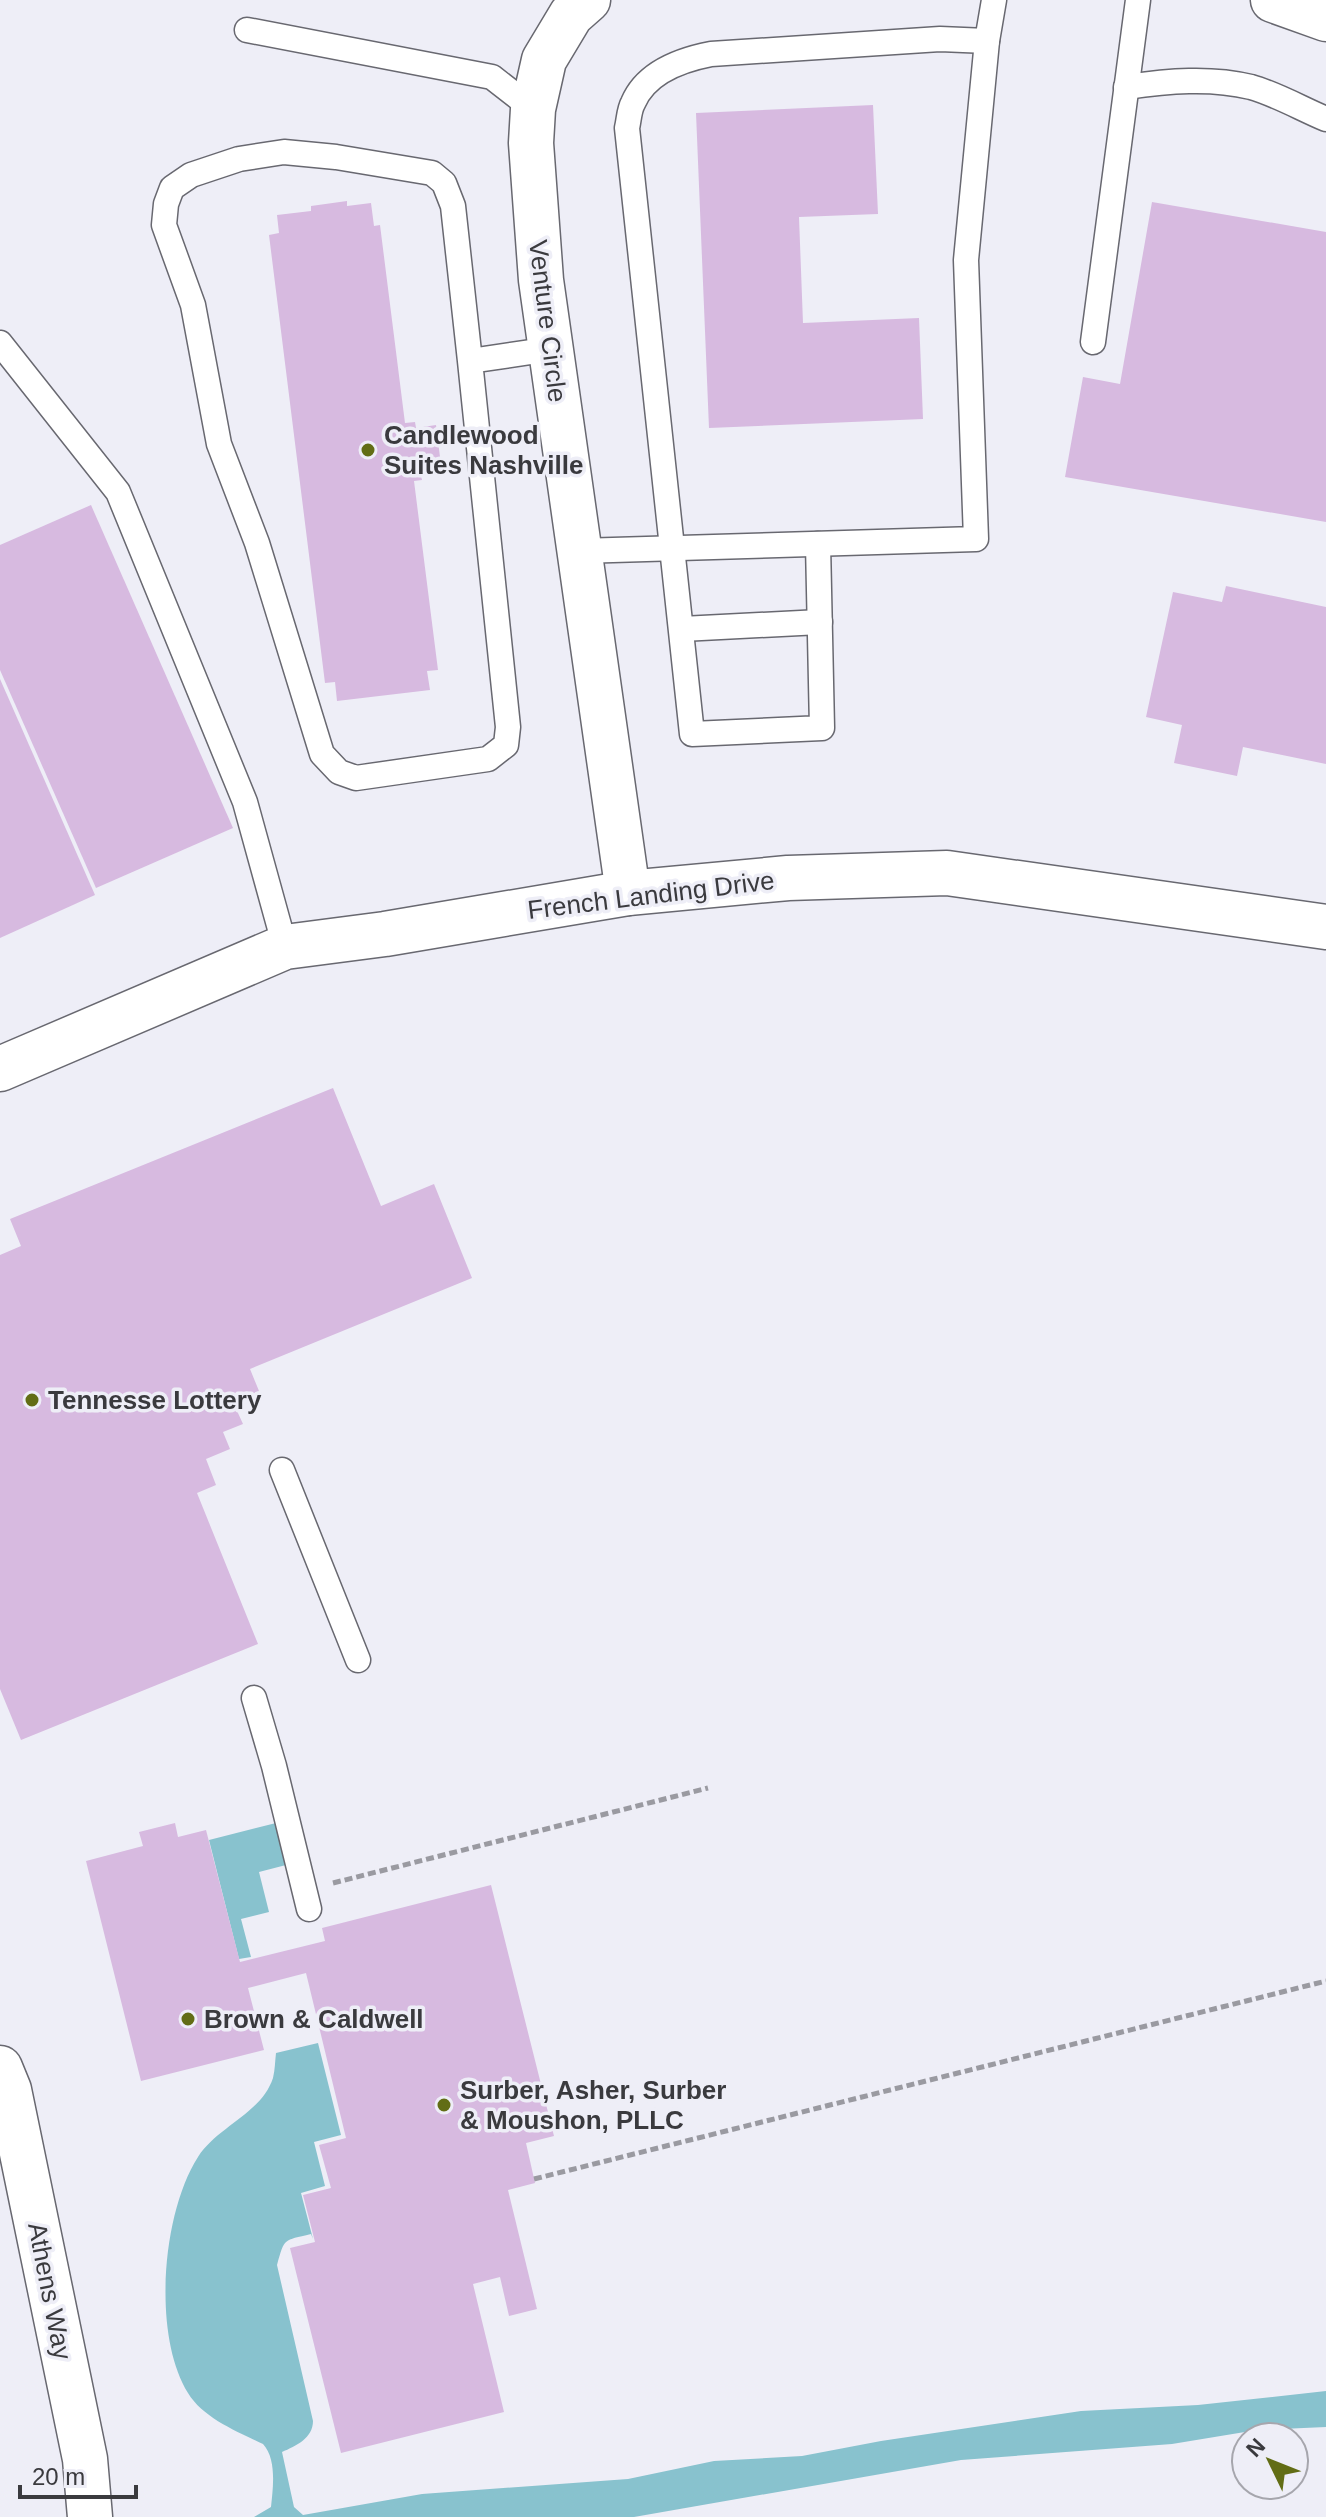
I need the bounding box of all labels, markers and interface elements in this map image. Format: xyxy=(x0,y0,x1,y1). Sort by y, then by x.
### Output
street label: Venture Circle xyxy=(523,238,573,404)
place label: Candlewood Suites Nashville xyxy=(384,420,583,480)
marker: Candlewood Suites Nashville xyxy=(359,441,377,459)
street label: French Landing Drive xyxy=(526,865,776,925)
place label: Tennesse Lottery xyxy=(48,1385,262,1415)
marker: Tennesse Lottery xyxy=(23,1391,41,1409)
place label: Brown & Caldwell xyxy=(204,2004,424,2034)
marker: Brown & Caldwell xyxy=(179,2010,197,2028)
place label: Surber, Asher, Surber & Moushon, PLLC xyxy=(460,2075,726,2135)
marker: Surber, Asher, Surber & Moushon, PLLC xyxy=(435,2096,453,2114)
street label: Athens Way xyxy=(22,2220,78,2362)
north arrow xyxy=(1230,2421,1310,2501)
text: N xyxy=(1241,2433,1270,2462)
scale bar xyxy=(20,2449,136,2499)
text: 20 m xyxy=(32,2463,85,2490)

